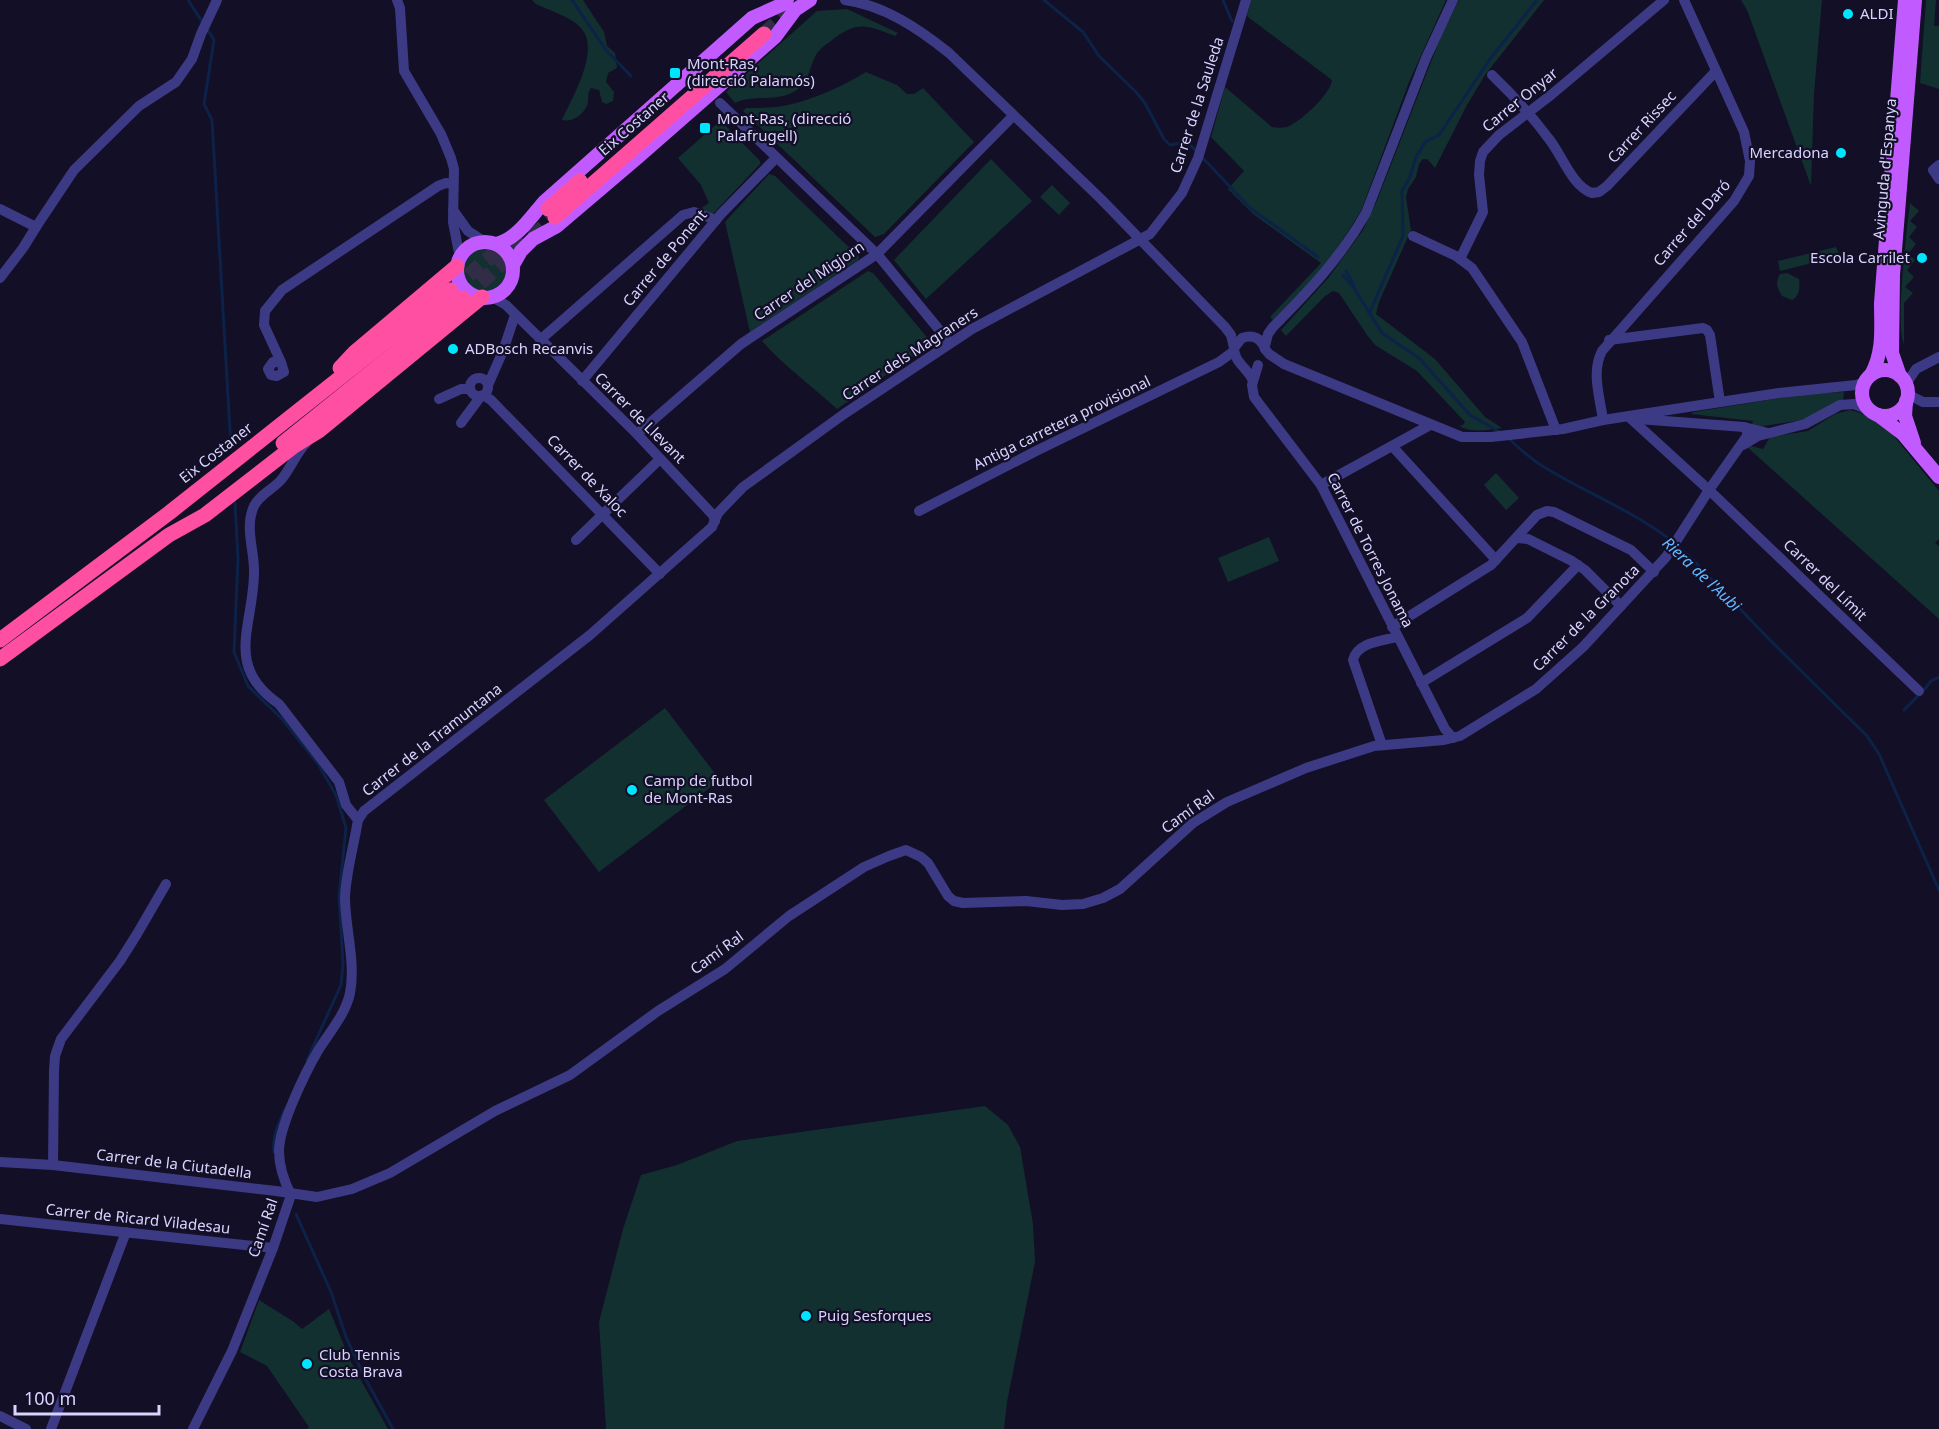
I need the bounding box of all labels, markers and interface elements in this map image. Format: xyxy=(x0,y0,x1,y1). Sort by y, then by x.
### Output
place label: ALDI xyxy=(1860,3,1893,23)
marker: ALDI xyxy=(1841,7,1855,21)
street label: Carrer de la Sauleda xyxy=(1165,34,1228,175)
place label: Mont-Ras, (direcció Palamós) xyxy=(687,53,815,90)
street label: Carrer Onyar xyxy=(1477,63,1561,136)
marker: Mont-Ras, (direcció Palamós) xyxy=(668,66,682,80)
street label: Carrer Rissec xyxy=(1603,86,1680,167)
street label: Eix Costaner xyxy=(594,87,673,160)
street label: Avinguda d'Espanya xyxy=(1868,98,1900,240)
place label: Mont-Ras, (direcció Palafrugell) xyxy=(717,108,851,145)
marker: Mont-Ras, (direcció Palafrugell) xyxy=(698,121,712,135)
place label: Mercadona xyxy=(1749,142,1829,162)
marker: Mercadona xyxy=(1834,146,1848,160)
street label: Carrer del Daró xyxy=(1648,175,1734,270)
street label: Carrer de Ponent xyxy=(618,204,711,310)
street label: Carrer del Migjorn xyxy=(749,236,868,325)
place label: Escola Carrilet xyxy=(1810,247,1911,267)
marker: Escola Carrilet xyxy=(1915,251,1929,265)
street label: Carrer dels Magraners xyxy=(838,302,981,405)
place label: ADBosch Recanvis xyxy=(465,338,593,358)
marker: ADBosch Recanvis xyxy=(446,342,460,356)
street label: Carrer de Llevant xyxy=(591,368,691,467)
street label: Antiga carretera provisional xyxy=(970,370,1154,474)
street label: Eix Costaner xyxy=(175,417,256,487)
street label: Carrer de Xaloc xyxy=(543,430,632,521)
street label: Carrer de Torres Jonama xyxy=(1323,469,1419,630)
water label: Riera de l'Aubi xyxy=(1658,532,1747,617)
street label: Carrer del Límit xyxy=(1780,534,1872,625)
street label: Carrer de la Granota xyxy=(1527,559,1643,675)
street label: Carrer de la Tramuntana xyxy=(357,678,505,800)
place label: Camp de futbol de Mont-Ras xyxy=(644,770,753,807)
marker: Camp de futbol de Mont-Ras xyxy=(625,783,639,797)
street label: Camí Ral xyxy=(1157,785,1218,837)
street label: Camí Ral xyxy=(686,926,747,978)
street label: Carrer de la Ciutadella xyxy=(95,1144,253,1182)
street label: Camí Ral xyxy=(243,1195,281,1260)
street label: Carrer de Ricard Viladesau xyxy=(45,1198,231,1238)
place label: Puig Sesforques xyxy=(818,1305,932,1325)
marker: Puig Sesforques xyxy=(799,1309,813,1323)
place label: Club Tennis Costa Brava xyxy=(319,1344,403,1381)
marker: Club Tennis Costa Brava xyxy=(300,1357,314,1371)
scale bar xyxy=(15,1378,159,1416)
text: 100 m xyxy=(24,1386,76,1410)

